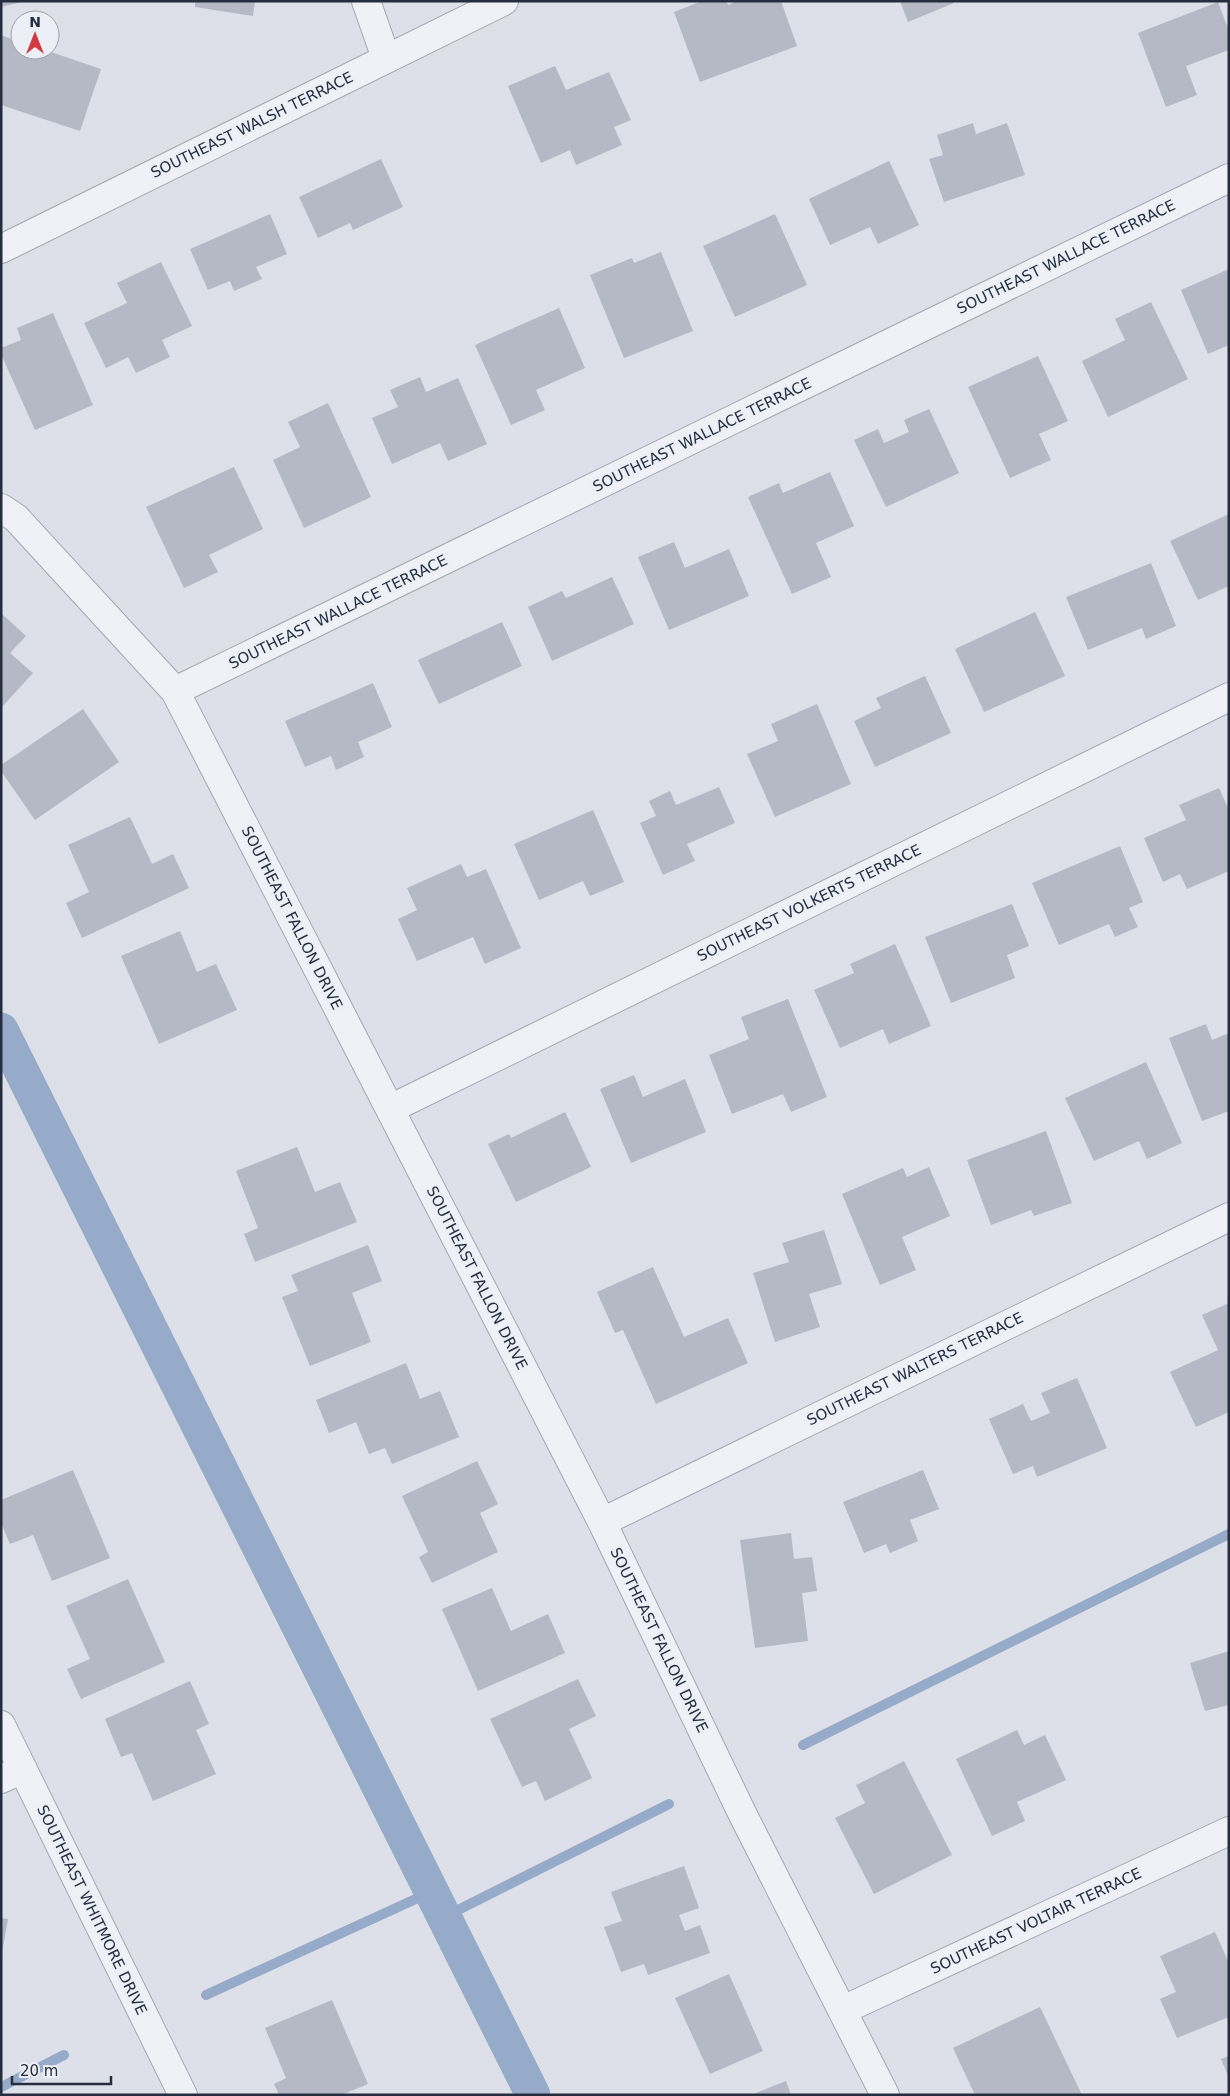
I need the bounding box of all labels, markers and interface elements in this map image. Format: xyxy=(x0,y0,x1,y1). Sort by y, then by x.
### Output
north arrow xyxy=(10,10,60,60)
text: N xyxy=(29,14,41,30)
street label: SOUTHEAST WALSH TERRACE xyxy=(148,68,356,182)
street label: SOUTHEAST WALLACE TERRACE xyxy=(954,196,1178,318)
street label: SOUTHEAST WALLACE TERRACE xyxy=(590,374,814,496)
street label: SOUTHEAST WALLACE TERRACE xyxy=(226,551,450,673)
street label: SOUTHEAST FALLON DRIVE xyxy=(238,823,346,1013)
street label: SOUTHEAST VOLKERTS TERRACE xyxy=(694,841,924,965)
street label: SOUTHEAST FALLON DRIVE xyxy=(423,1183,531,1373)
street label: SOUTHEAST WALTERS TERRACE xyxy=(804,1309,1026,1429)
street label: SOUTHEAST FALLON DRIVE xyxy=(606,1545,712,1735)
street label: SOUTHEAST WHITMORE DRIVE xyxy=(33,1802,151,2018)
street label: SOUTHEAST VOLTAIR TERRACE xyxy=(928,1864,1144,1978)
scale bar xyxy=(12,2054,111,2086)
text: 20 m xyxy=(20,2062,58,2080)

